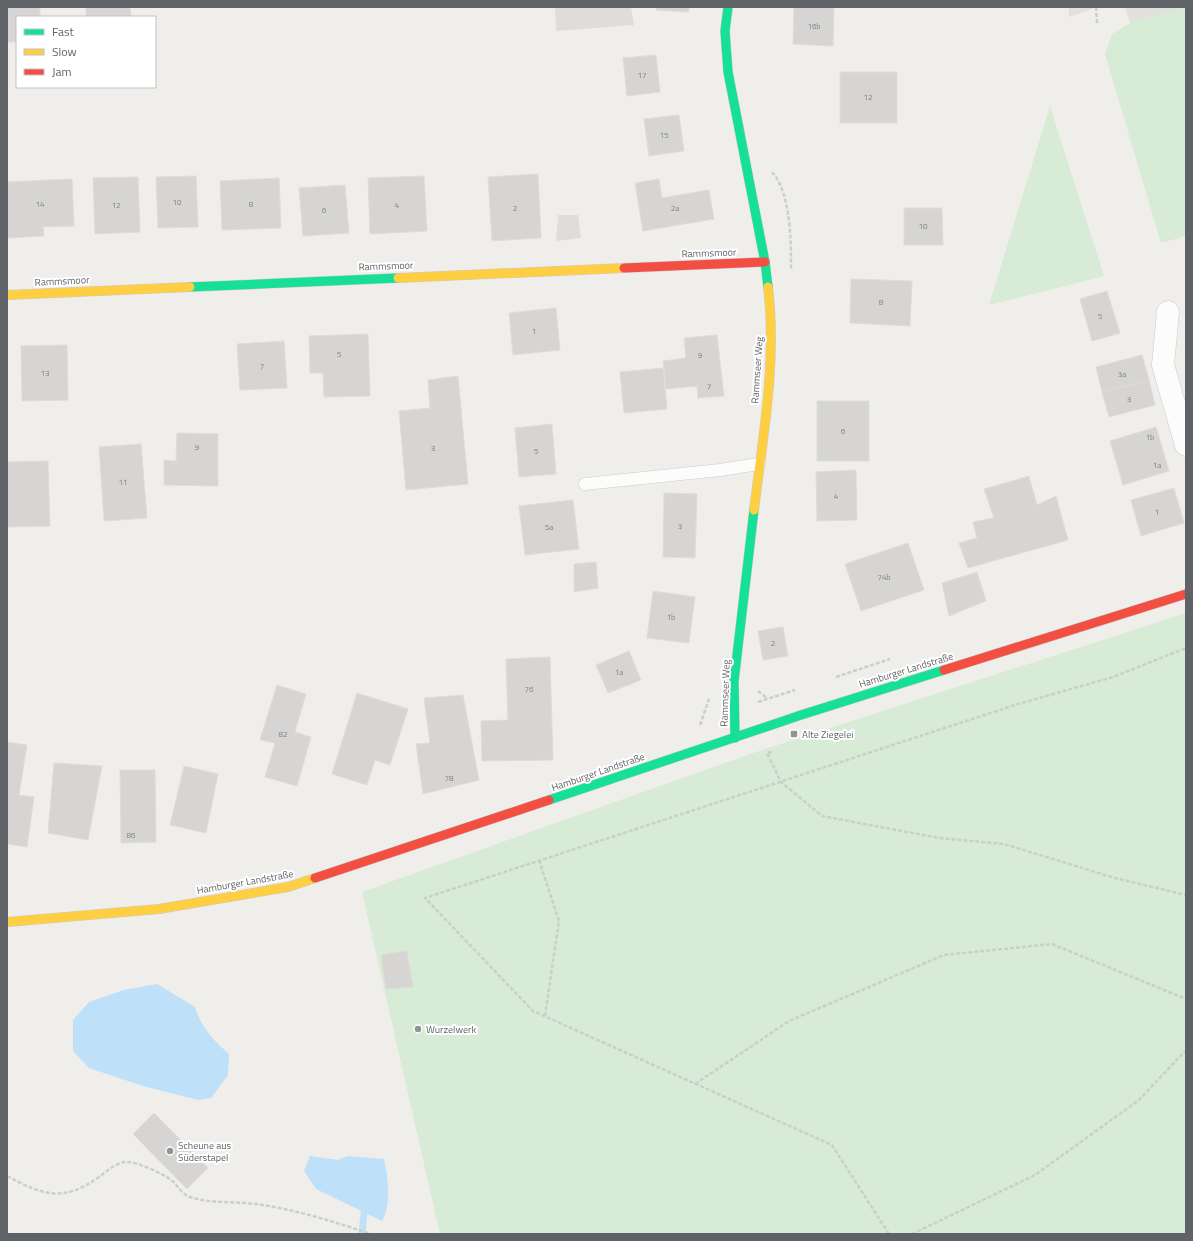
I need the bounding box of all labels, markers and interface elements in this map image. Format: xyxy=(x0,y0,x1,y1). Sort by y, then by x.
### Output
legend xyxy=(16,16,156,88)
house number: 16b xyxy=(807,20,821,32)
text: Fast xyxy=(52,22,75,41)
text: Slow xyxy=(52,42,77,61)
text: Jam xyxy=(52,62,72,81)
house number: 17 xyxy=(638,69,646,81)
house number: 12 xyxy=(864,91,872,103)
house number: 15 xyxy=(660,129,669,141)
house number: 10 xyxy=(173,196,182,208)
house number: 14 xyxy=(36,198,45,210)
house number: 8 xyxy=(249,198,254,210)
house number: 12 xyxy=(112,199,120,211)
house number: 4 xyxy=(395,199,400,211)
house number: 2 xyxy=(513,202,517,214)
house number: 2a xyxy=(671,202,679,214)
house number: 6 xyxy=(322,204,327,216)
house number: 10 xyxy=(919,220,928,232)
street label: Rammsmoor xyxy=(681,245,737,261)
street label: Rammsmoor xyxy=(358,258,414,274)
street label: Rammsmoor xyxy=(34,272,90,290)
house number: 8 xyxy=(879,296,884,308)
house number: 5 xyxy=(1098,310,1103,322)
house number: 1 xyxy=(532,325,536,337)
street label: Rammseer Weg xyxy=(747,336,767,404)
house number: 5 xyxy=(337,348,342,360)
house number: 9 xyxy=(698,349,703,361)
house number: 7 xyxy=(260,360,264,372)
house number: 13 xyxy=(41,367,49,379)
house number: 3a xyxy=(1118,368,1126,380)
house number: 7 xyxy=(707,380,711,392)
house number: 3 xyxy=(1127,393,1131,405)
house number: 6 xyxy=(841,425,846,437)
house number: 1b xyxy=(1146,431,1154,443)
house number: 9 xyxy=(195,441,200,453)
house number: 3 xyxy=(431,442,435,454)
house number: 5 xyxy=(534,445,539,457)
house number: 1a xyxy=(1153,459,1161,471)
house number: 11 xyxy=(119,476,127,488)
house number: 4 xyxy=(834,490,839,502)
house number: 1 xyxy=(1155,506,1159,518)
house number: 3 xyxy=(678,520,682,532)
house number: 5a xyxy=(545,521,553,533)
house number: 74b xyxy=(877,571,891,583)
house number: 1b xyxy=(667,611,675,623)
house number: 2 xyxy=(771,637,775,649)
street label: Hamburger Landstraße xyxy=(857,649,955,691)
street label: Rammseer Weg xyxy=(716,659,734,727)
house number: 1a xyxy=(615,666,623,678)
house number: 76 xyxy=(525,683,534,695)
place label: Alte Ziegelei xyxy=(802,727,853,742)
house number: 82 xyxy=(279,728,287,740)
marker: Alte Ziegelei xyxy=(789,729,799,739)
street label: Hamburger Landstraße xyxy=(549,749,647,795)
house number: 78 xyxy=(445,772,454,784)
house number: 86 xyxy=(127,829,136,841)
street label: Hamburger Landstraße xyxy=(196,866,294,898)
place label: Wurzelwerk xyxy=(426,1022,476,1037)
marker: Wurzelwerk xyxy=(413,1024,423,1034)
place label: Scheune aus Süderstapel xyxy=(178,1138,231,1165)
marker: Scheune aus Süderstapel xyxy=(165,1146,175,1156)

